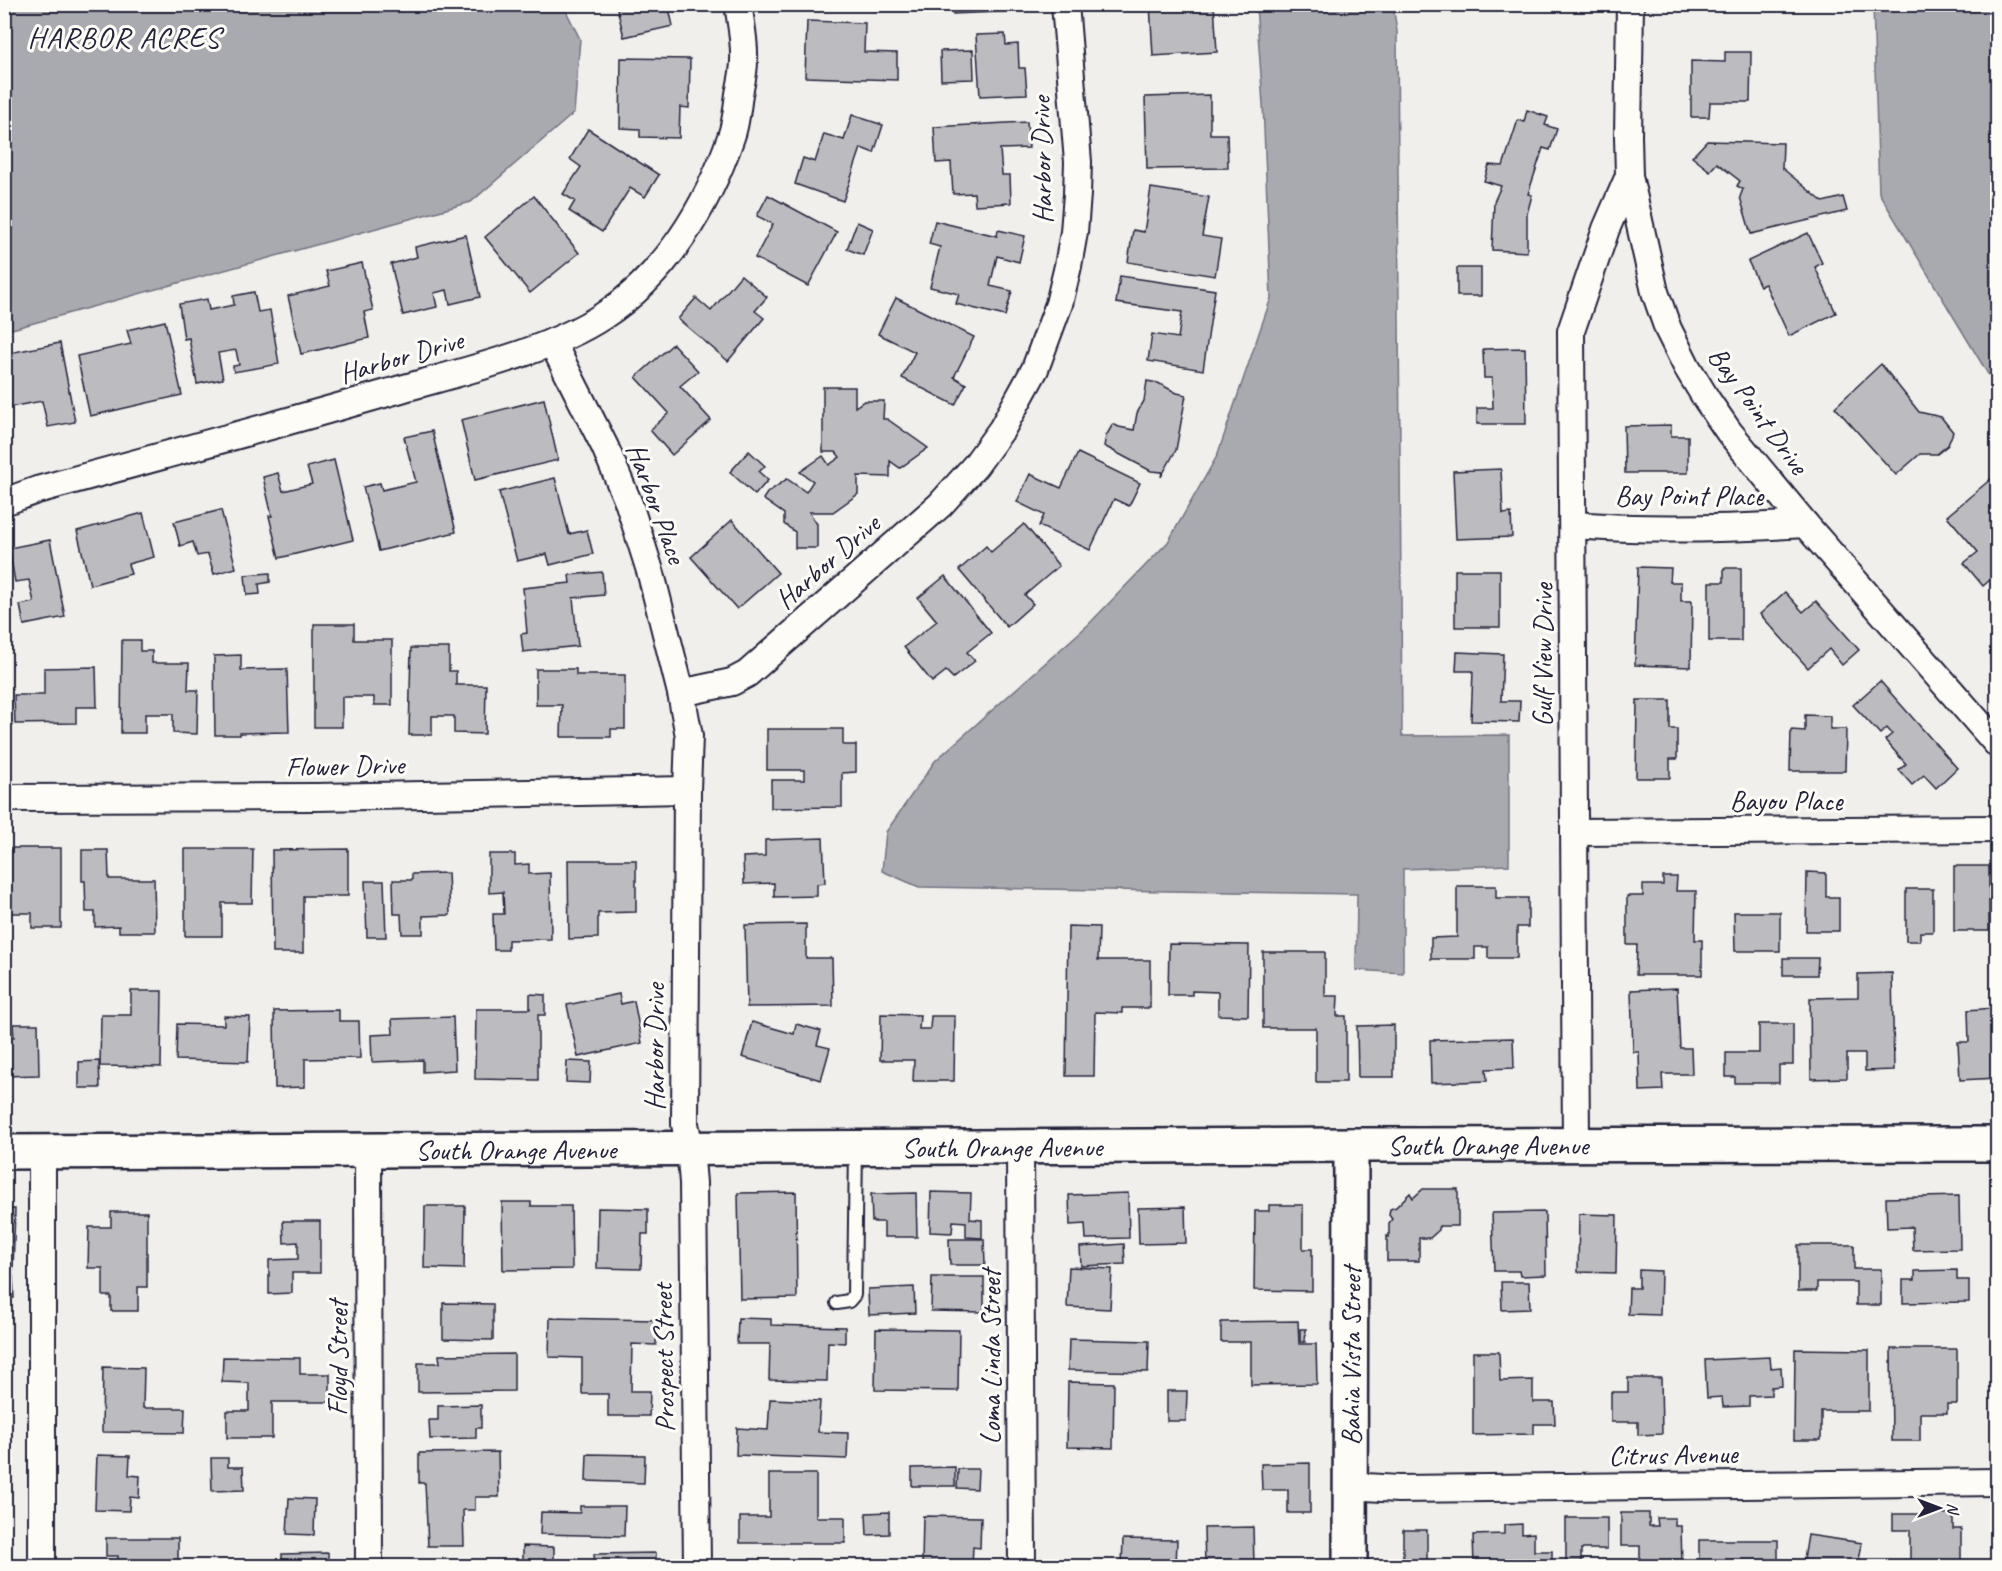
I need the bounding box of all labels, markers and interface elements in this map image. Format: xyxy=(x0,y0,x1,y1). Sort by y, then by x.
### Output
district label: HARBOR ACRES xyxy=(28,18,224,56)
street label: Harbor Drive xyxy=(1023,94,1060,224)
street label: Harbor Drive xyxy=(335,322,469,391)
street label: Bay Point Drive xyxy=(1701,340,1818,482)
street label: Harbor Place xyxy=(619,438,695,570)
street label: Bay Point Place xyxy=(1615,478,1765,513)
street label: Harbor Drive xyxy=(768,505,888,616)
street label: Gulf View Drive xyxy=(1525,581,1560,727)
street label: Flower Drive xyxy=(285,747,406,784)
street label: Bayou Place xyxy=(1730,783,1844,818)
street label: Harbor Drive xyxy=(637,982,672,1111)
street label: South Orange Avenue xyxy=(1388,1128,1590,1163)
street label: South Orange Avenue xyxy=(901,1129,1104,1165)
street label: South Orange Avenue xyxy=(415,1132,618,1168)
street label: Bahia Vista Street xyxy=(1333,1263,1369,1446)
street label: Loma Linda Street xyxy=(973,1266,1008,1445)
street label: Prospect Street xyxy=(645,1281,682,1433)
street label: Floyd Street xyxy=(320,1296,355,1416)
street label: Citrus Avenue xyxy=(1608,1436,1740,1473)
north arrow xyxy=(1909,1478,1969,1538)
text: N xyxy=(1943,1503,1963,1516)

